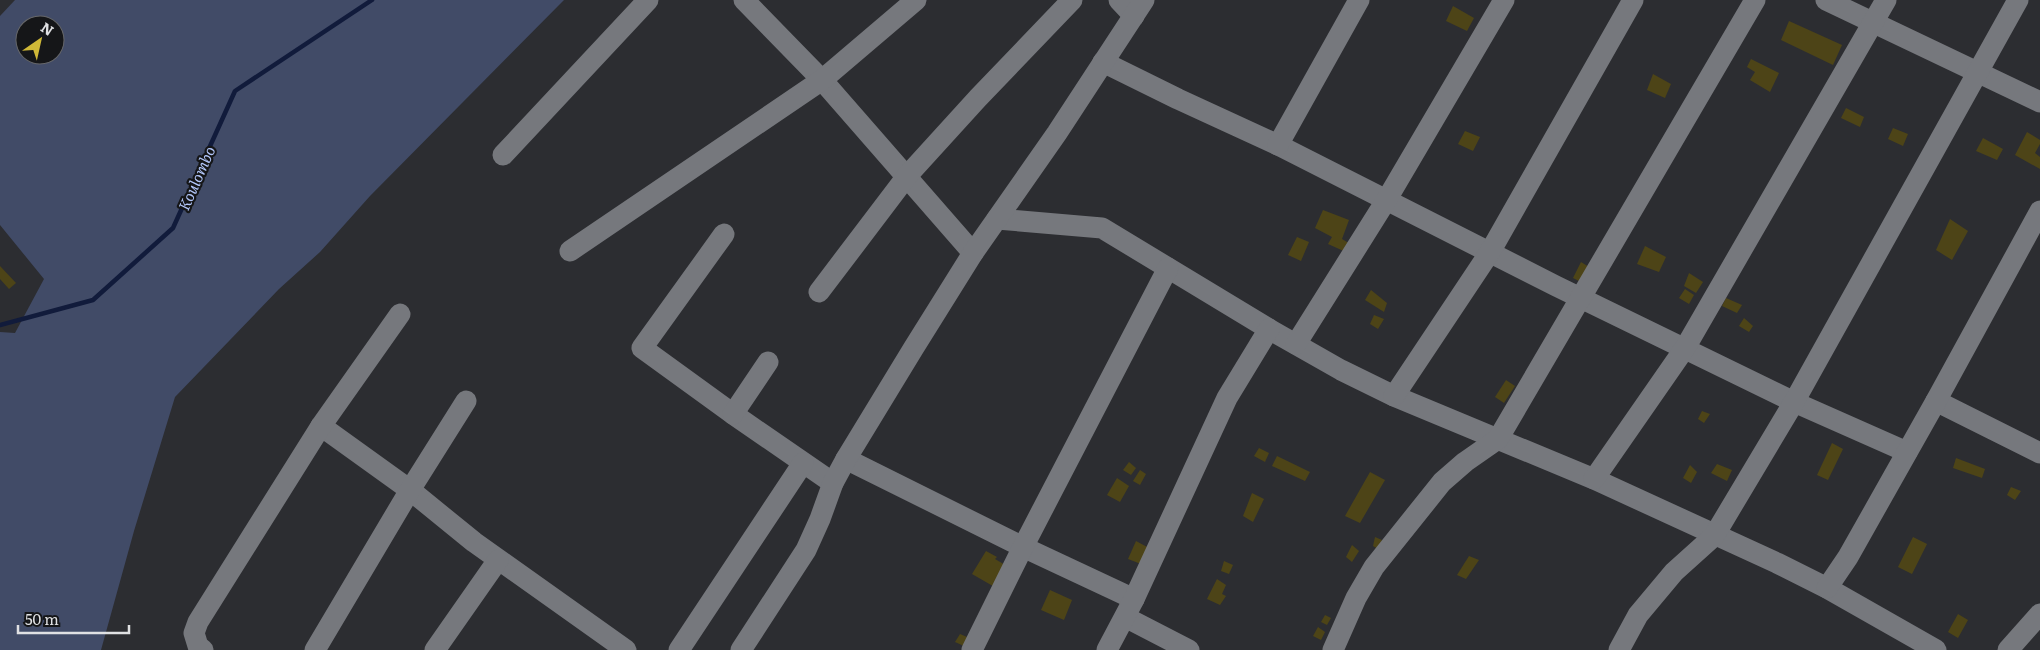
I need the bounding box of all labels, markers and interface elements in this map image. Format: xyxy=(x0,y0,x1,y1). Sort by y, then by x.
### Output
north arrow xyxy=(15,15,65,65)
text: N xyxy=(37,17,58,40)
water label: Koulombo xyxy=(172,142,220,214)
scale bar xyxy=(18,602,129,634)
text: 50 m xyxy=(25,607,59,630)

